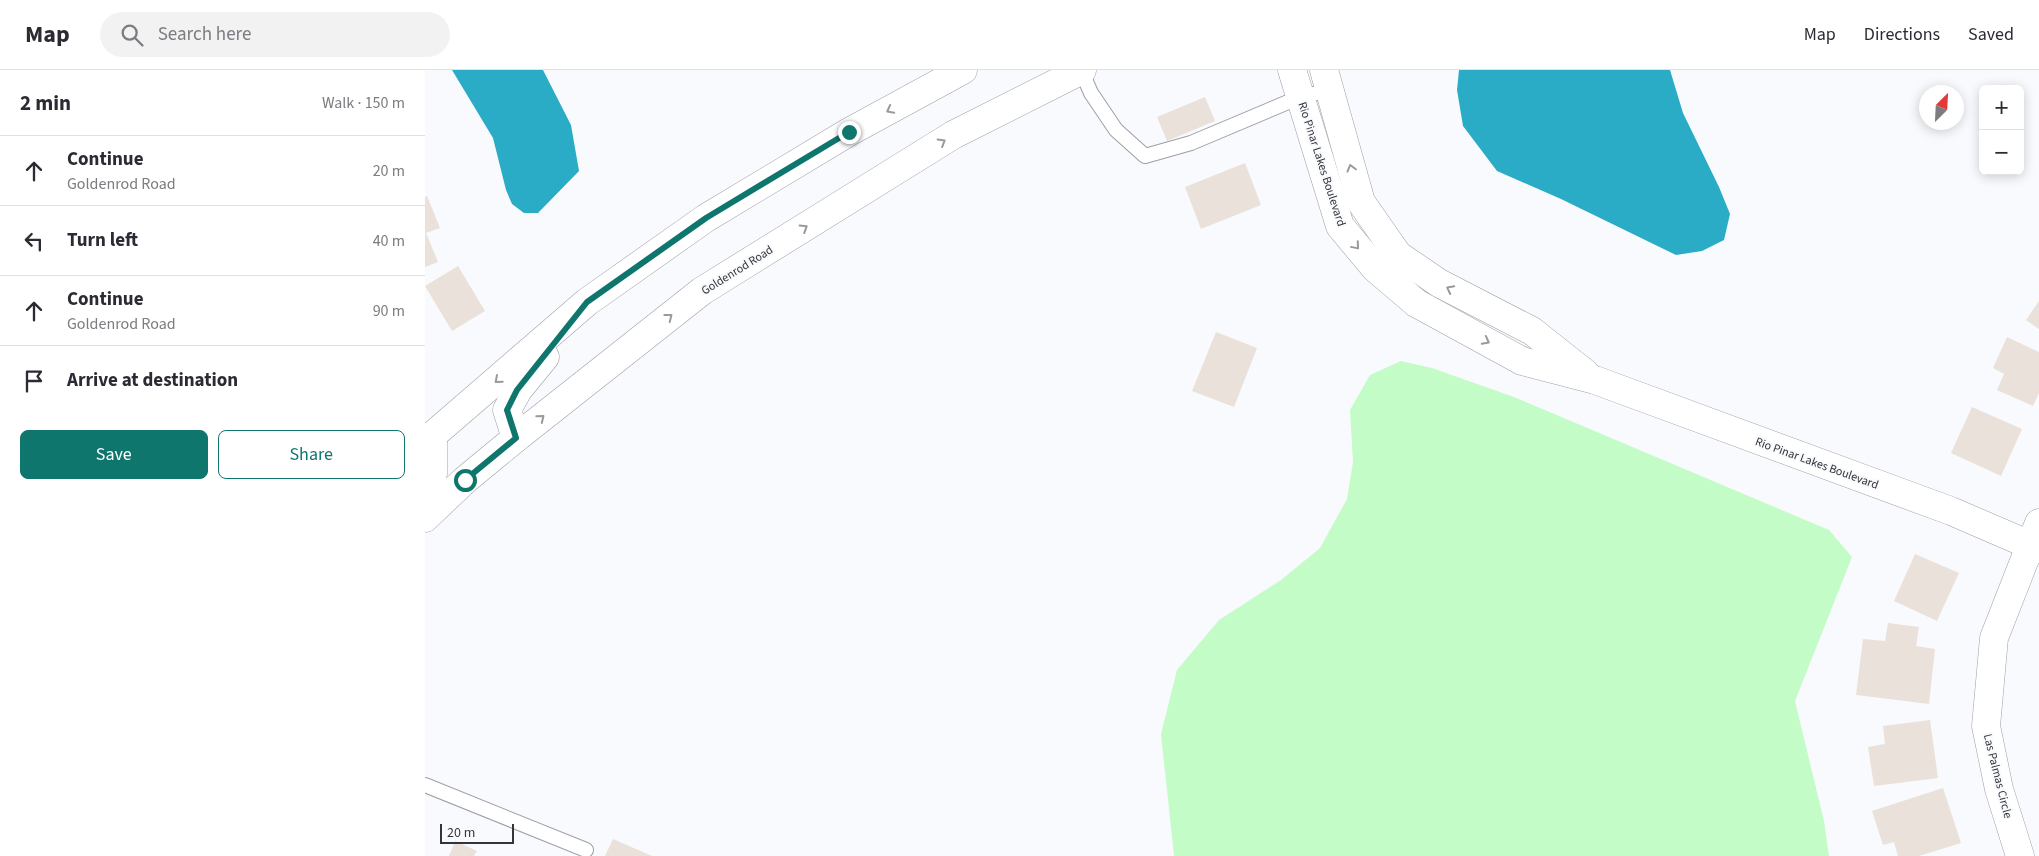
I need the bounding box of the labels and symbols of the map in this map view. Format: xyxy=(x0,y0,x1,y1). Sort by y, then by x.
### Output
north arrow xyxy=(1919,85,1964,130)
street label: Rio Pinar Lakes Boulevard xyxy=(1293,100,1350,229)
one-way arrow xyxy=(886,103,895,113)
route end xyxy=(838,121,861,144)
one-way arrow xyxy=(937,139,946,149)
one-way arrow xyxy=(1347,164,1357,172)
one-way arrow xyxy=(799,224,808,234)
one-way arrow xyxy=(1351,240,1360,249)
street label: Goldenrod Road xyxy=(698,242,776,299)
one-way arrow xyxy=(1446,285,1455,295)
one-way arrow xyxy=(663,313,672,322)
one-way arrow xyxy=(1480,335,1489,345)
one-way arrow xyxy=(494,374,503,383)
one-way arrow xyxy=(535,415,544,423)
street label: Rio Pinar Lakes Boulevard xyxy=(1753,433,1881,494)
route start xyxy=(454,469,477,492)
street label: Las Palmas Circle xyxy=(1979,732,2016,820)
scale bar xyxy=(440,821,514,844)

